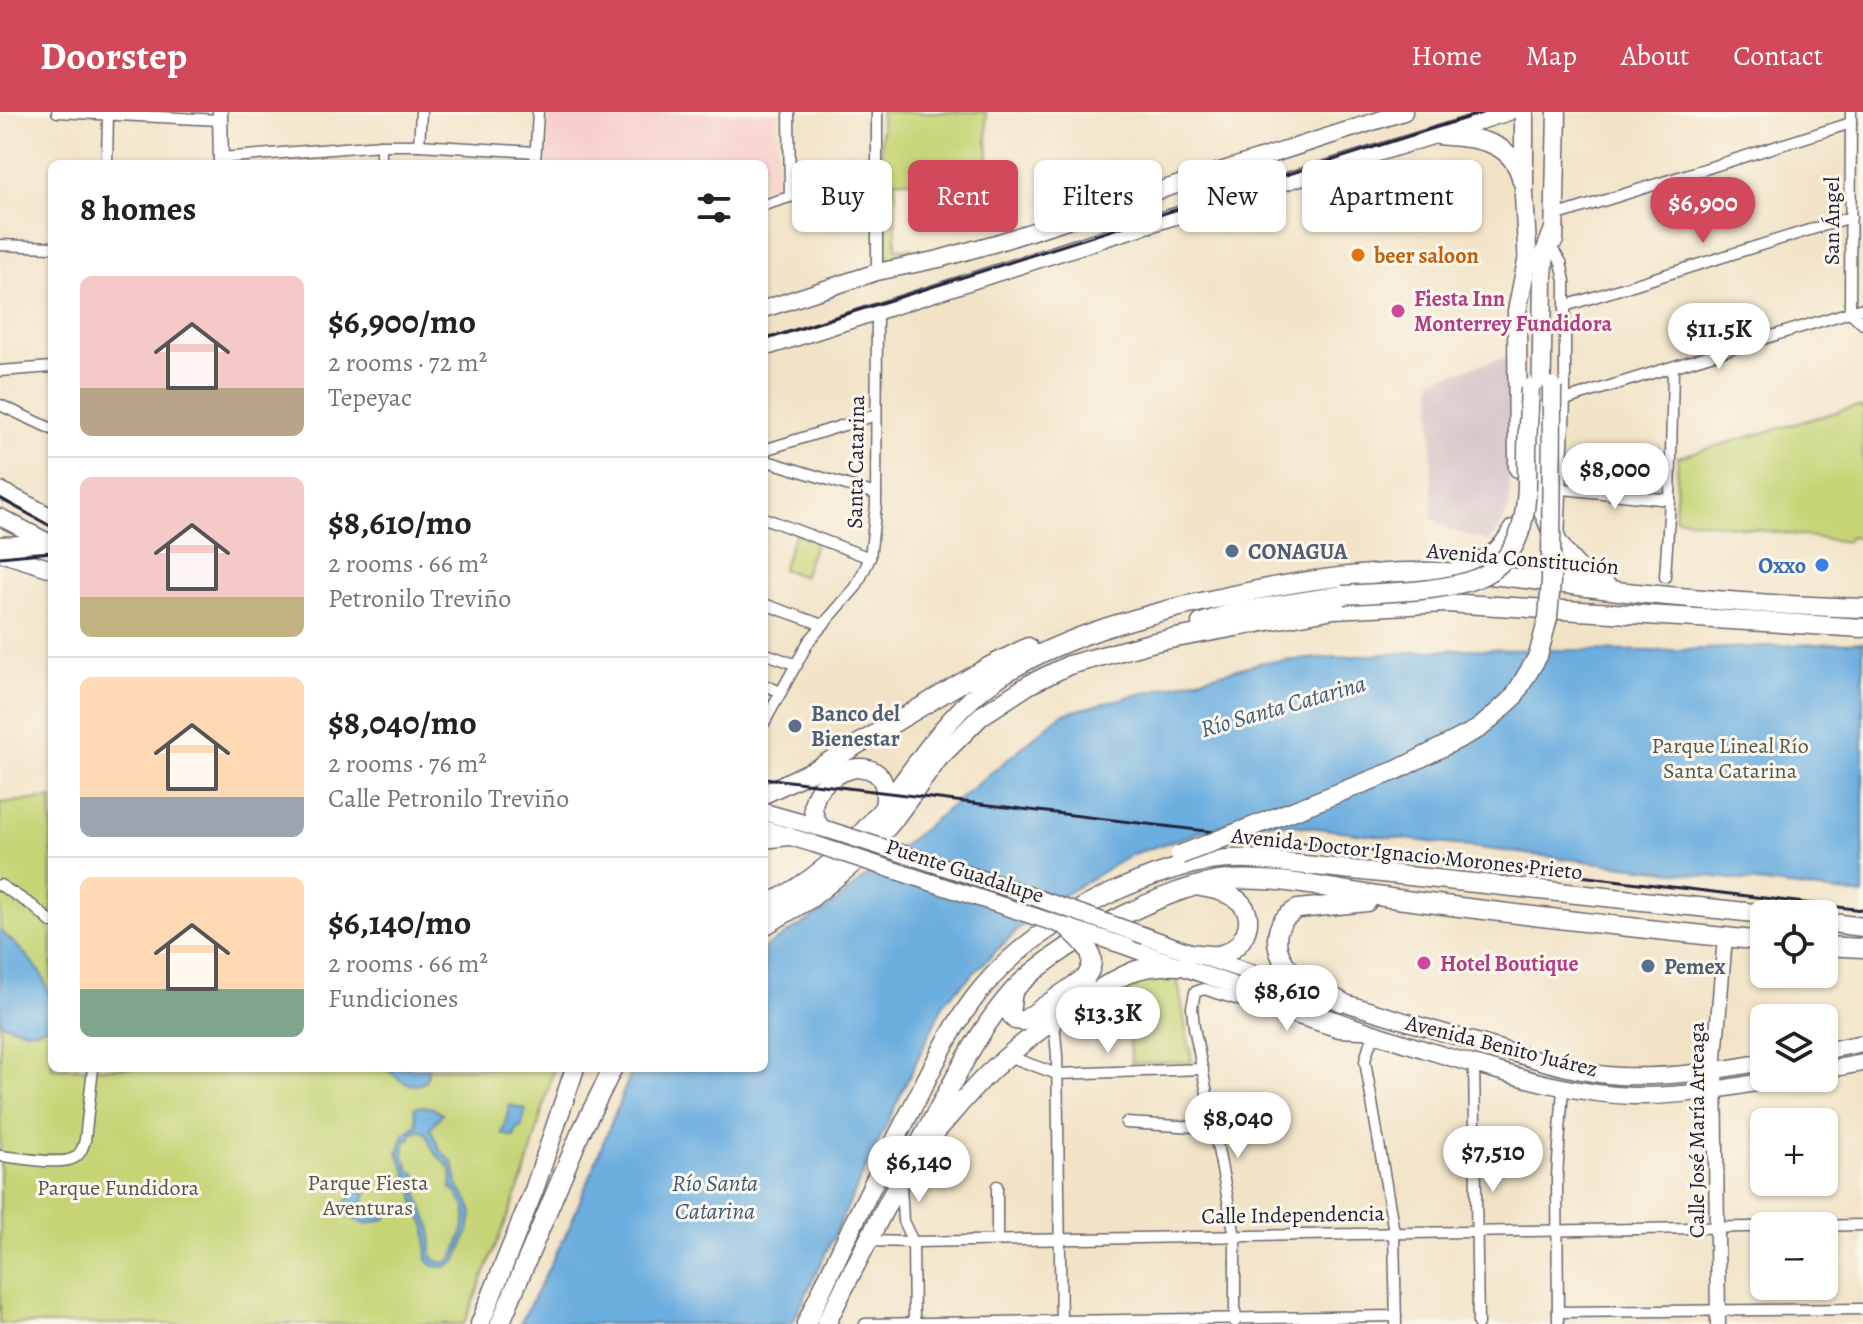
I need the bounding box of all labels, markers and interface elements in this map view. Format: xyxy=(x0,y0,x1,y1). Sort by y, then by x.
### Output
text: Doorstep xyxy=(40,30,187,82)
text: Home xyxy=(1411,37,1482,75)
text: Map xyxy=(1526,37,1577,75)
text: About xyxy=(1621,37,1689,75)
text: Contact xyxy=(1733,37,1823,75)
chip: Buy xyxy=(792,160,892,232)
chip: Rent xyxy=(908,160,1018,232)
chip: Filters xyxy=(1034,160,1162,232)
chip: New xyxy=(1178,160,1286,232)
chip: Apartment xyxy=(1302,160,1482,232)
pin: $6,900 xyxy=(1638,177,1768,245)
street label: San Ángel xyxy=(1817,177,1847,265)
text: 8 homes xyxy=(80,185,196,232)
text: $6,900 xyxy=(1668,185,1738,220)
icon: filters xyxy=(692,186,736,230)
place label: beer saloon xyxy=(1373,241,1479,271)
marker: beer saloon xyxy=(1349,246,1367,264)
place label: Fiesta Inn Monterrey Fundidora xyxy=(1414,284,1612,339)
text: $6,900/mo xyxy=(328,298,476,345)
marker: Fiesta Inn Monterrey Fundidora xyxy=(1389,302,1407,320)
pin: $11.5K xyxy=(1654,303,1784,371)
icon: home xyxy=(144,308,240,404)
text: $11.5K xyxy=(1686,311,1752,346)
text: 2 rooms · 72 m² xyxy=(328,345,487,380)
text: Tepeyac xyxy=(328,380,412,415)
street label: Santa Catarina xyxy=(840,394,872,529)
pin: $8,000 xyxy=(1550,443,1680,511)
text: $8,000 xyxy=(1580,451,1650,486)
text: $8,610/mo xyxy=(328,499,472,546)
icon: home xyxy=(144,509,240,605)
street label: Avenida Constitución xyxy=(1425,536,1620,582)
place label: CONAGUA xyxy=(1248,537,1348,567)
marker: CONAGUA xyxy=(1223,542,1241,560)
text: 2 rooms · 66 m² xyxy=(328,546,488,581)
place label: Oxxo xyxy=(1758,551,1806,581)
marker: Oxxo xyxy=(1813,556,1831,574)
text: Petronilo Treviño xyxy=(328,581,511,616)
water label: Río Santa Catarina xyxy=(1197,667,1369,745)
text: $8,040/mo xyxy=(328,699,477,746)
place label: Banco del Bienestar xyxy=(811,699,900,754)
icon: home xyxy=(144,709,240,805)
marker: Banco del Bienestar xyxy=(786,717,804,735)
park label: Parque Lineal Río Santa Catarina xyxy=(1651,731,1809,786)
text: 2 rooms · 76 m² xyxy=(328,746,487,781)
text: Calle Petronilo Treviño xyxy=(328,781,569,816)
street label: Avenida Doctor Ignacio Morones Prieto xyxy=(1229,821,1584,887)
street label: Puente Guadalupe xyxy=(882,831,1048,911)
text: $6,140/mo xyxy=(328,899,471,946)
map controls xyxy=(1750,900,1838,1300)
button: locate xyxy=(1750,900,1838,988)
icon: home xyxy=(144,909,240,1005)
text: 2 rooms · 66 m² xyxy=(328,946,488,981)
place label: Hotel Boutique xyxy=(1440,949,1579,979)
place label: Pemex xyxy=(1664,952,1725,982)
marker: Hotel Boutique xyxy=(1415,954,1433,972)
marker: Pemex xyxy=(1639,957,1657,975)
pin: $8,610 xyxy=(1222,965,1352,1033)
text: $8,610 xyxy=(1254,973,1320,1008)
text: Fundiciones xyxy=(328,981,459,1016)
pin: $13.3K xyxy=(1043,987,1173,1055)
text: $13.3K xyxy=(1074,995,1142,1030)
button: layers xyxy=(1750,1004,1838,1092)
street label: Avenida Benito Juárez xyxy=(1402,1007,1601,1084)
street label: Calle José María Arteaga xyxy=(1682,1021,1712,1238)
pin: $8,040 xyxy=(1173,1092,1303,1160)
text: $8,040 xyxy=(1203,1100,1273,1135)
button: + xyxy=(1750,1108,1838,1196)
pin: $7,510 xyxy=(1428,1126,1558,1194)
text: $7,510 xyxy=(1461,1134,1525,1169)
pin: $6,140 xyxy=(854,1136,984,1204)
text: $6,140 xyxy=(886,1144,952,1179)
water label: Río Santa Catarina xyxy=(672,1167,758,1227)
park label: Parque Fiesta Aventuras xyxy=(308,1168,429,1223)
park label: Parque Fundidora xyxy=(37,1173,200,1203)
street label: Calle Independencia xyxy=(1201,1198,1386,1232)
button: − xyxy=(1750,1212,1838,1300)

